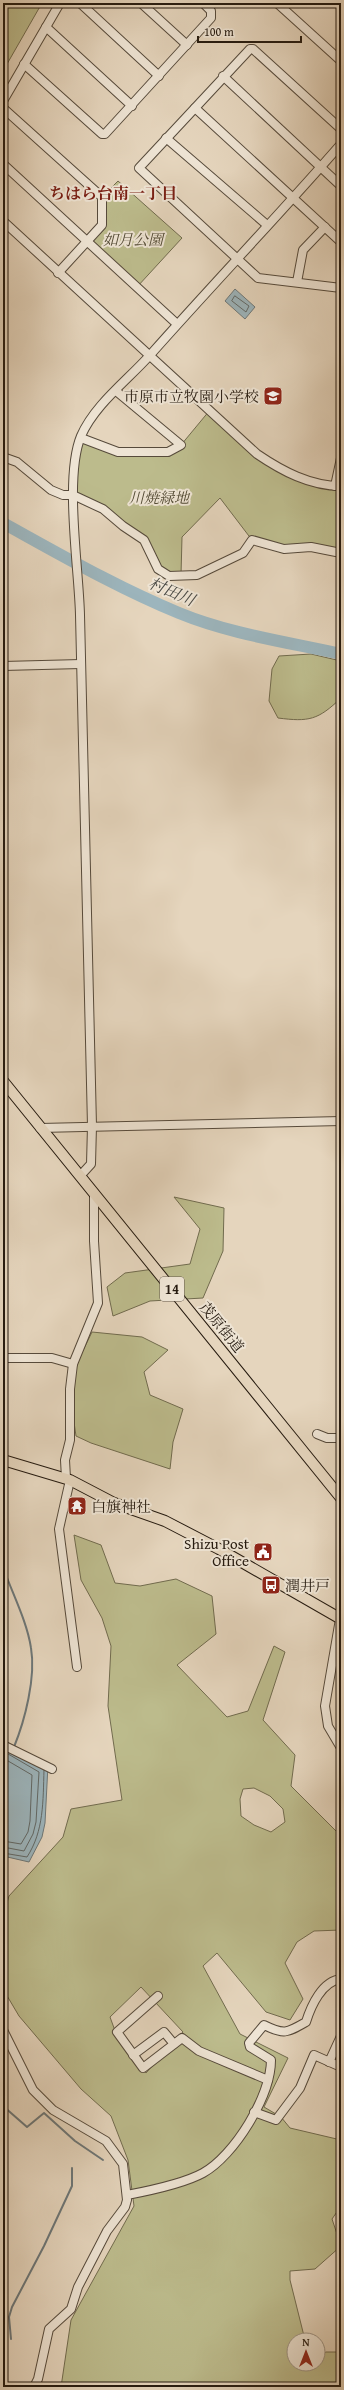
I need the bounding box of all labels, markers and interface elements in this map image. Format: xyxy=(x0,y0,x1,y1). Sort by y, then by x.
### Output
scale bar xyxy=(198,18,301,44)
text: 100 m xyxy=(204,23,234,40)
district label: ちはら台南一丁目 xyxy=(49,181,177,205)
park label: 如月公園 xyxy=(103,229,166,250)
school or university icon: 市原市立牧園小学校 xyxy=(262,385,284,407)
place label: 市原市立牧園小学校 xyxy=(124,386,259,407)
park label: 川焼緑地 xyxy=(129,487,191,508)
water label: 村田川 xyxy=(145,571,201,612)
road number: 14 xyxy=(160,1277,184,1301)
street label: 茂原街道 xyxy=(195,1297,249,1357)
temple icon: 白旗神社 xyxy=(66,1495,88,1517)
place label: 白旗神社 xyxy=(91,1496,151,1517)
place label: Shizu Post Office xyxy=(184,1533,250,1571)
public building icon: Shizu Post Office xyxy=(252,1541,274,1563)
bus stop icon: 潤井戸 xyxy=(260,1574,282,1596)
place label: 潤井戸 xyxy=(285,1575,330,1596)
north arrow xyxy=(286,2332,326,2372)
text: N xyxy=(302,2334,310,2350)

